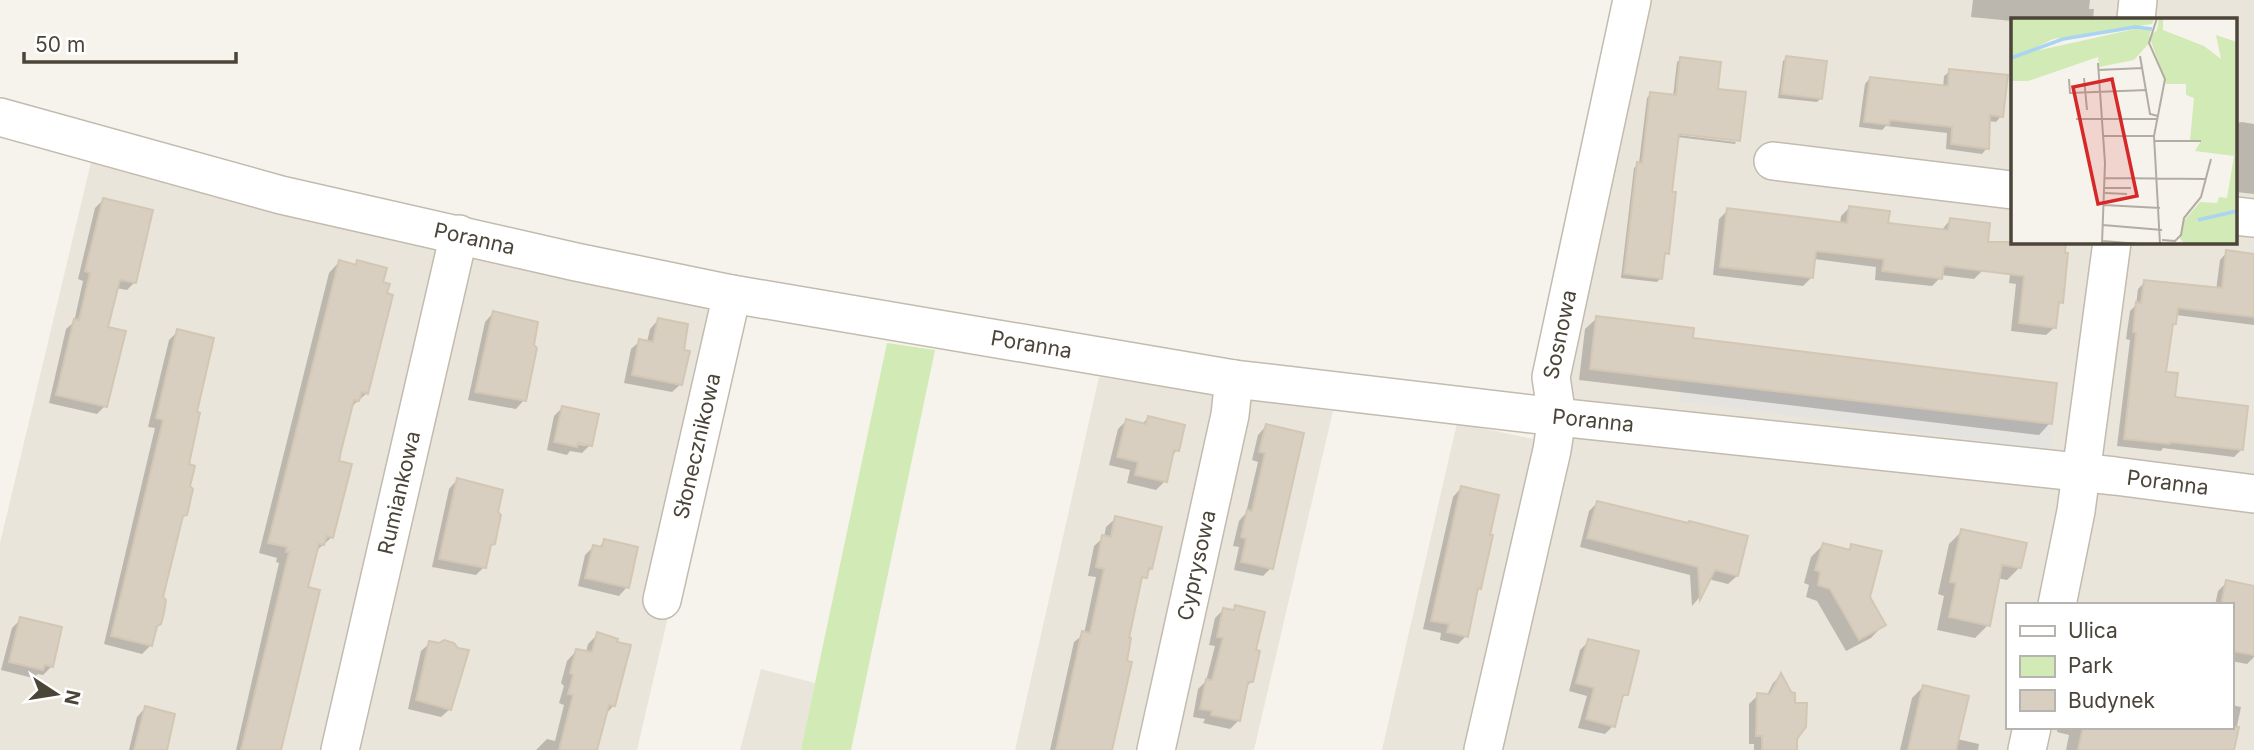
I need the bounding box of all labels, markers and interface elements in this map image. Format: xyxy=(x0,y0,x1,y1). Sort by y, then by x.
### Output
inset map xyxy=(2011,18,2236,243)
scale bar xyxy=(24,21,236,65)
text: 50 m xyxy=(35,32,85,57)
street label: Poranna xyxy=(432,217,517,260)
street label: Sosnowa xyxy=(1538,288,1581,382)
street label: Poranna xyxy=(989,325,1074,363)
street label: Słonecznikowa xyxy=(668,370,726,521)
street label: Poranna xyxy=(1551,404,1635,437)
street label: Rumiankowa xyxy=(373,428,425,557)
street label: Poranna xyxy=(2125,465,2210,500)
street label: Cyprysowa xyxy=(1172,508,1221,623)
legend xyxy=(2006,603,2233,729)
text: Ulica xyxy=(2068,618,2118,643)
text: Park xyxy=(2068,653,2113,678)
north arrow xyxy=(21,659,91,729)
text: N xyxy=(59,688,85,707)
text: Budynek xyxy=(2068,688,2156,713)

